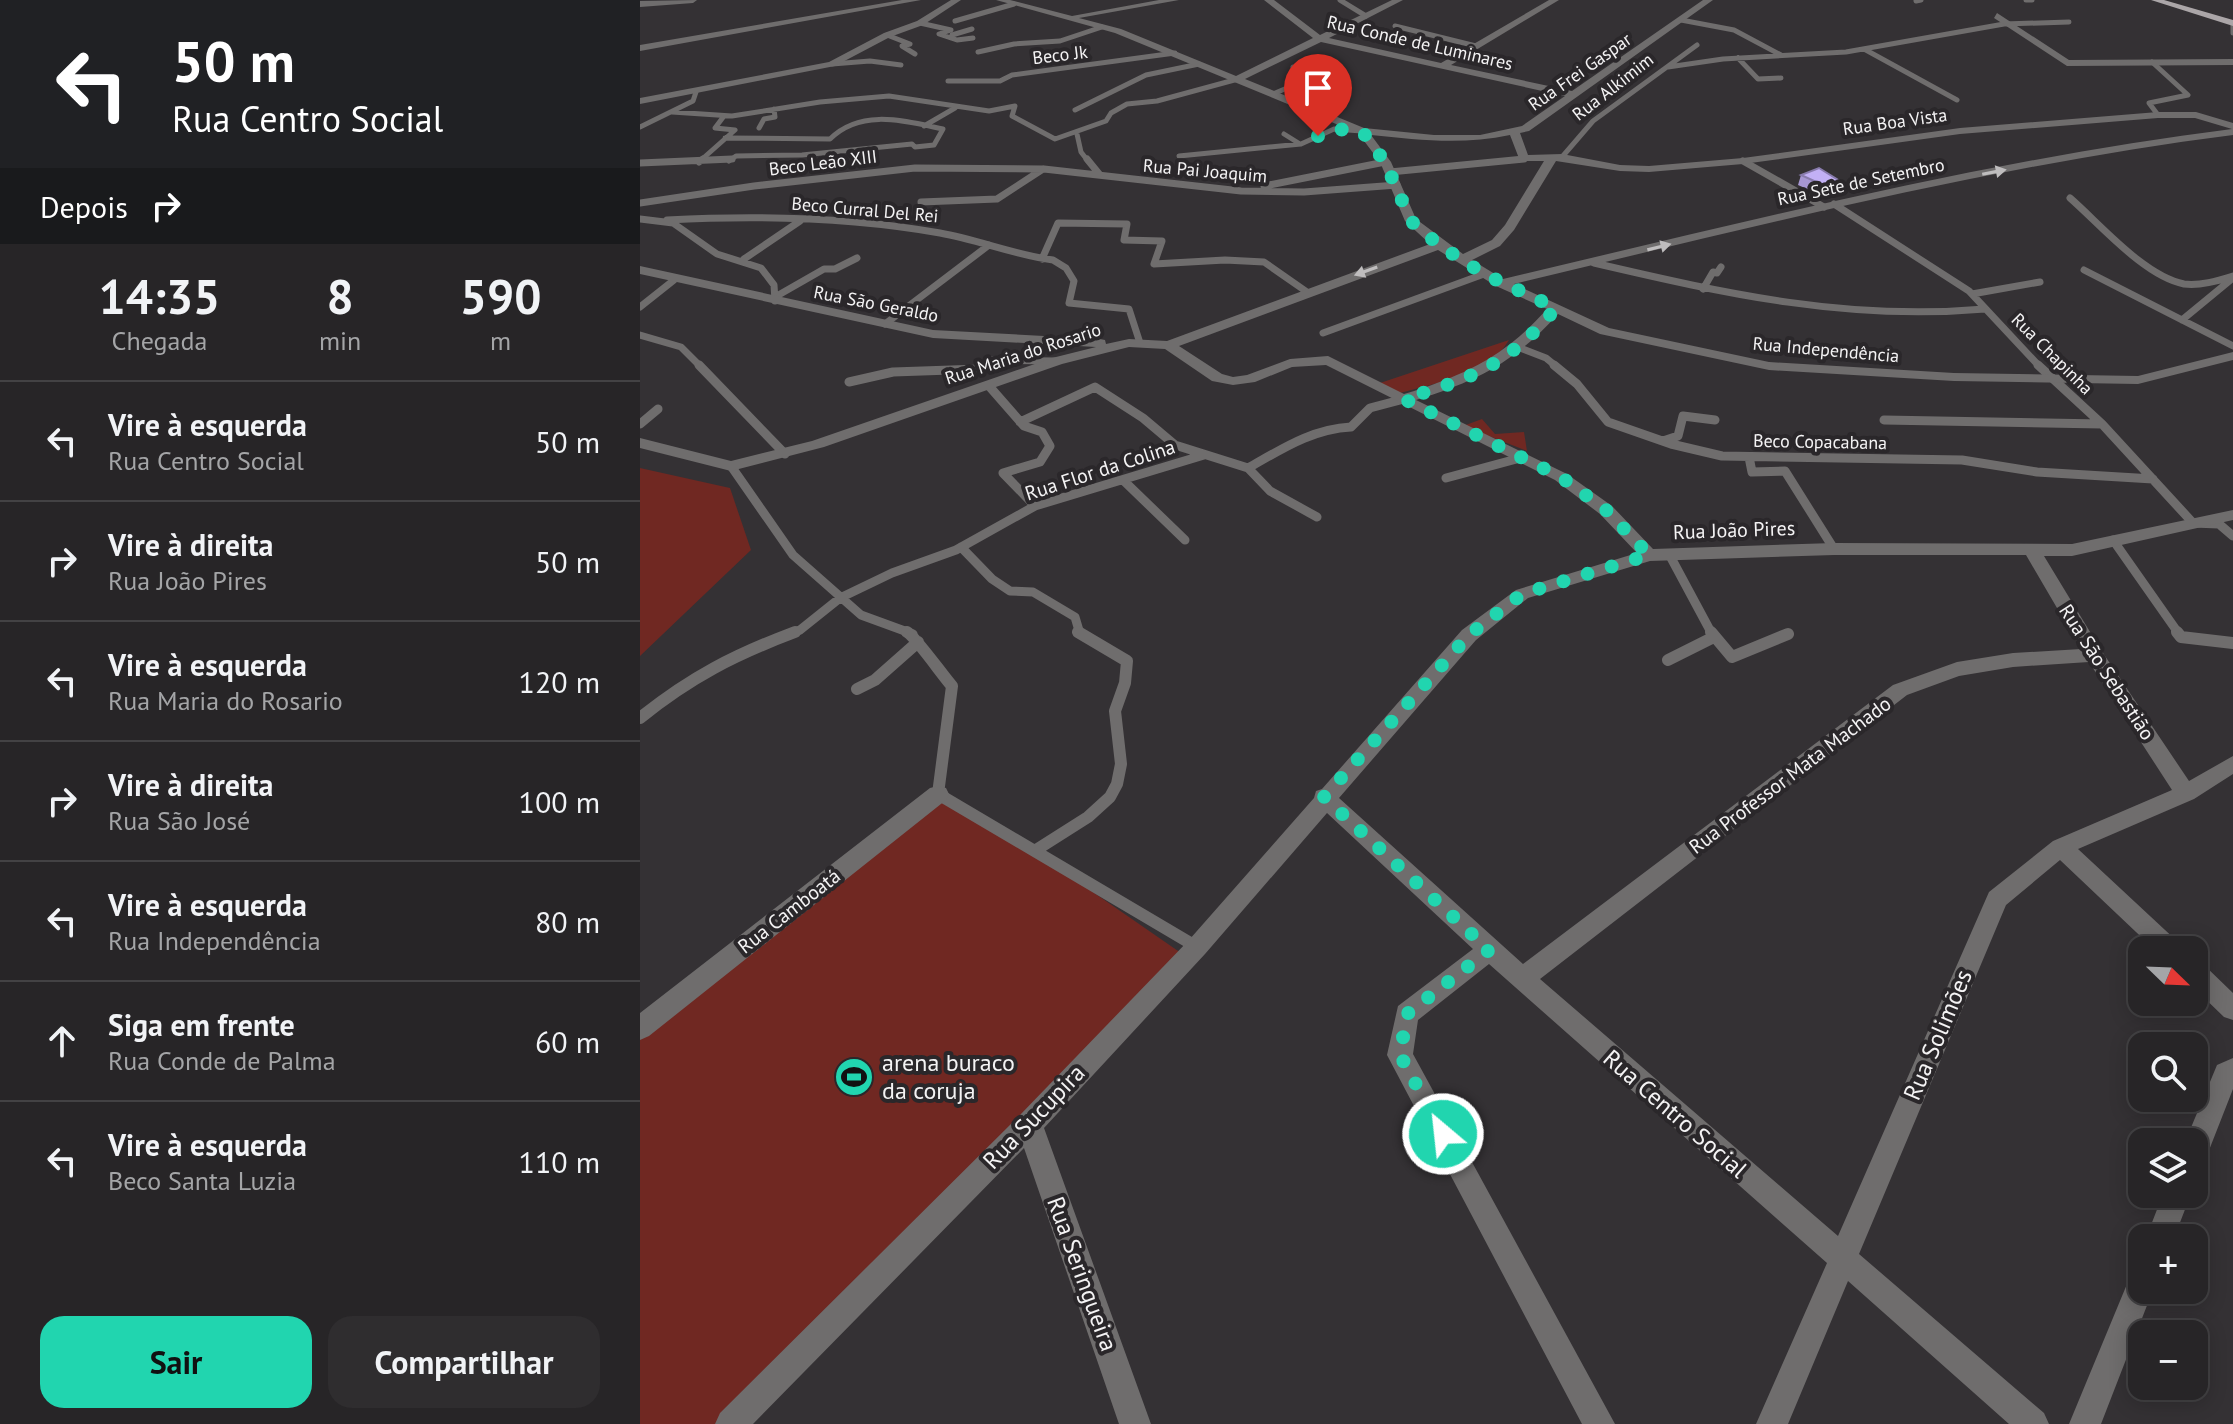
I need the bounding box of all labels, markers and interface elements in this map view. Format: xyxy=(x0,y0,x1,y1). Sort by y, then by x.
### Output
street label: Rua Conde de Luminares xyxy=(1325,10,1515,75)
text: 50 m xyxy=(172,25,295,97)
street label: Rua Frei Gaspar xyxy=(1524,28,1636,116)
icon: left xyxy=(40,32,144,136)
street label: Beco Jk xyxy=(1031,40,1089,69)
street label: Rua Alkimim xyxy=(1568,48,1658,125)
pin xyxy=(1284,54,1352,136)
icon: arrive xyxy=(1296,66,1340,110)
text: Rua Centro Social xyxy=(172,95,443,142)
street label: Rua Boa Vista xyxy=(1841,103,1949,140)
street label: Beco Leão XIII xyxy=(768,144,878,181)
street label: Rua Sete de Setembro xyxy=(1775,153,1946,210)
street label: Rua Pai Joaquim xyxy=(1142,154,1268,187)
one-way arrow xyxy=(1982,165,2007,178)
icon: right xyxy=(144,184,188,228)
text: Depois xyxy=(40,187,128,226)
street label: Beco Curral Del Rei xyxy=(791,192,939,227)
one-way arrow xyxy=(1646,240,1671,253)
text: 14:35 xyxy=(99,265,220,327)
text: 8 xyxy=(326,265,354,327)
text: 590 xyxy=(460,265,541,327)
one-way arrow xyxy=(1354,265,1378,278)
street label: Rua São Geraldo xyxy=(812,280,940,327)
street label: Rua Chapinha xyxy=(2007,308,2098,399)
street label: Rua Maria do Rosario xyxy=(942,317,1104,390)
text: Chegada xyxy=(112,324,207,357)
text: min xyxy=(319,324,361,357)
text: m xyxy=(490,324,511,357)
street label: Rua Independência xyxy=(1752,332,1900,367)
text: Vire à esquerda xyxy=(108,405,307,444)
icon: left xyxy=(40,419,84,463)
text: 50 m xyxy=(535,422,600,461)
street label: Beco Copacabana xyxy=(1753,429,1887,454)
street label: Rua Flor da Colina xyxy=(1022,433,1178,507)
text: Rua Centro Social xyxy=(108,444,304,477)
street label: Rua João Pires xyxy=(1672,515,1796,545)
text: Vire à direita xyxy=(108,525,273,564)
icon: right xyxy=(40,539,84,583)
text: 50 m xyxy=(535,542,600,581)
text: Rua João Pires xyxy=(108,564,267,597)
street label: Rua São Sebastião xyxy=(2053,599,2161,745)
text: Vire à esquerda xyxy=(108,645,307,684)
icon: left xyxy=(40,659,84,703)
text: 120 m xyxy=(519,662,600,701)
text: Rua Maria do Rosario xyxy=(108,684,343,717)
street label: Rua Professor Mata Machado xyxy=(1684,690,1896,860)
text: Vire à direita xyxy=(108,765,273,804)
icon: right xyxy=(40,779,84,823)
text: 100 m xyxy=(519,782,600,821)
text: Rua São José xyxy=(108,804,250,837)
street label: Rua Camboatá xyxy=(732,863,846,959)
text: Vire à esquerda xyxy=(108,885,307,924)
icon: left xyxy=(40,899,84,943)
text: 80 m xyxy=(535,902,600,941)
text: Rua Independência xyxy=(108,924,321,957)
north arrow xyxy=(2128,936,2208,1016)
map controls xyxy=(2128,936,2208,1400)
street label: Rua Solimões xyxy=(1896,965,1979,1105)
text: Siga em frente xyxy=(108,1005,295,1044)
icon: ahead xyxy=(40,1019,84,1063)
text: 60 m xyxy=(535,1022,600,1061)
button: search xyxy=(2128,1032,2208,1112)
street label: Rua Centro Social xyxy=(1597,1043,1754,1185)
text: Rua Conde de Palma xyxy=(108,1044,336,1077)
place label: arena buraco da coruja xyxy=(882,1047,1015,1106)
sports icon: arena buraco da coruja xyxy=(833,1056,875,1098)
street label: Rua Sucupira xyxy=(976,1058,1091,1176)
position arrow xyxy=(1401,1092,1485,1176)
text: Vire à esquerda xyxy=(108,1125,307,1164)
button: layers xyxy=(2128,1128,2208,1208)
icon: left xyxy=(40,1139,84,1183)
text: 110 m xyxy=(519,1142,600,1181)
text: Beco Santa Luzia xyxy=(108,1164,296,1197)
street label: Rua Seringueira xyxy=(1040,1192,1125,1355)
button: + xyxy=(2128,1224,2208,1304)
button: Sair xyxy=(40,1316,312,1408)
button: Compartilhar xyxy=(328,1316,600,1408)
button: − xyxy=(2128,1320,2208,1400)

